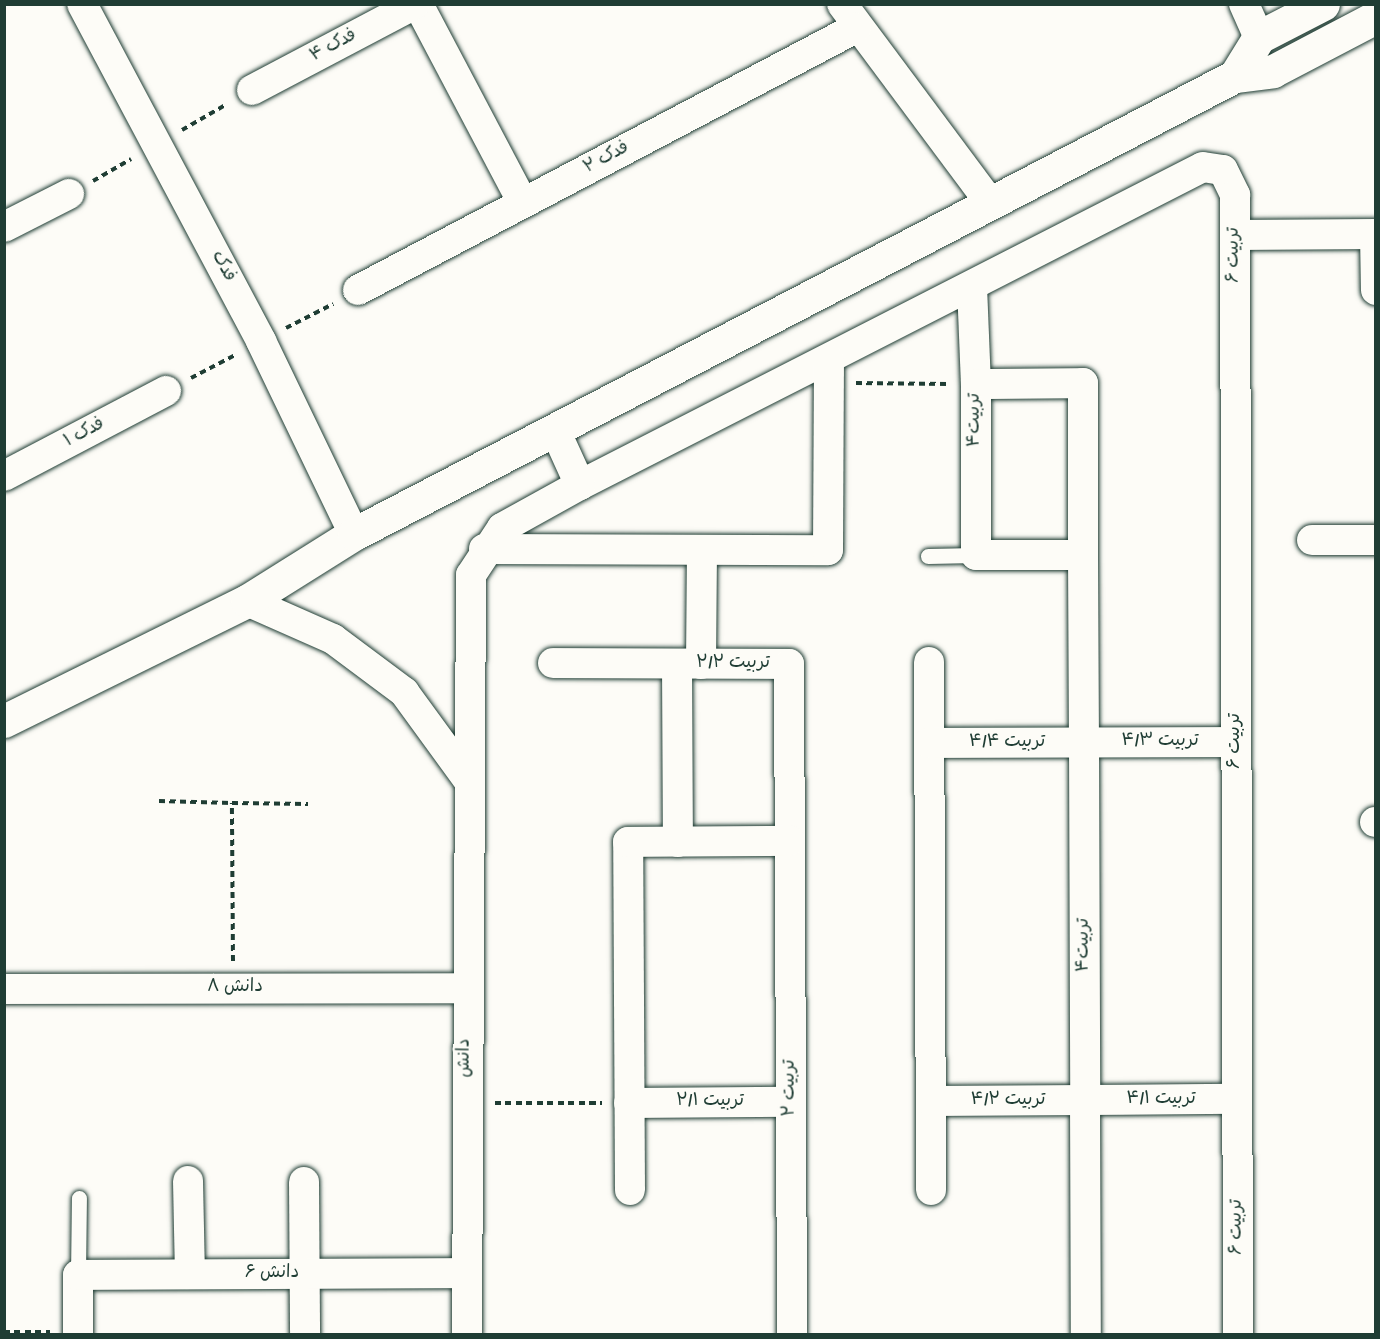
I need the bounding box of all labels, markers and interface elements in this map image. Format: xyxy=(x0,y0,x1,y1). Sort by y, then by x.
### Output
street label: فدک ۴ xyxy=(307,26,361,68)
street label: فدک ۲ xyxy=(581,138,633,180)
street label: تربیت ۶ xyxy=(1224,227,1246,283)
street label: فدک xyxy=(205,248,239,286)
street label: تربیت۴ xyxy=(965,393,987,447)
street label: فدک ۱ xyxy=(61,414,109,454)
street label: تربیت ۲/۲ xyxy=(696,653,770,675)
street label: تربیت ۶ xyxy=(1225,713,1247,769)
street label: تربیت ۴/۳ xyxy=(1121,731,1199,753)
street label: تربیت ۴/۴ xyxy=(969,732,1045,754)
street label: تربیت۴ xyxy=(1074,918,1096,972)
street label: دانش ۸ xyxy=(207,977,263,999)
street label: دانش xyxy=(455,1038,477,1078)
street label: تربیت ۲ xyxy=(780,1059,802,1117)
street label: تربیت ۴/۱ xyxy=(1126,1089,1196,1111)
street label: تربیت ۴/۲ xyxy=(970,1090,1046,1112)
street label: تربیت ۲/۱ xyxy=(676,1091,744,1113)
street label: تربیت ۶ xyxy=(1227,1199,1249,1255)
street label: دانش ۶ xyxy=(245,1263,299,1285)

